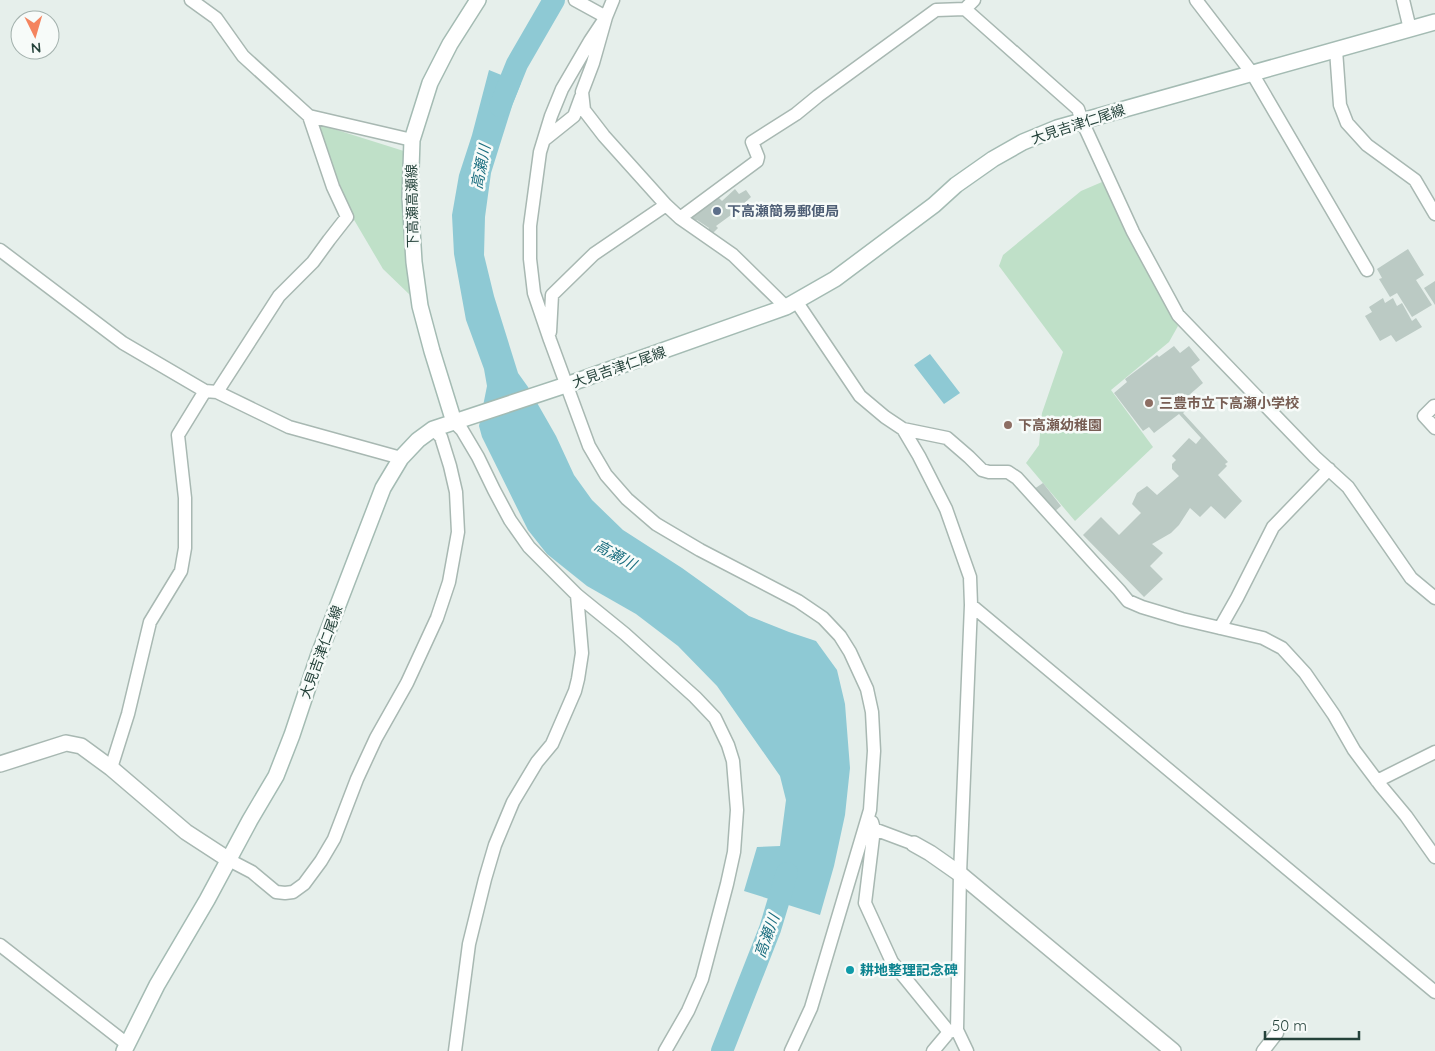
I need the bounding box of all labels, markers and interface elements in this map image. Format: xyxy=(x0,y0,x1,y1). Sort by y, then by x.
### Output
north arrow xyxy=(10,10,60,60)
text: N xyxy=(30,39,42,57)
street label: 大見吉津仁尾線 xyxy=(1029,100,1127,148)
water label: 高瀬川 xyxy=(467,141,495,191)
street label: 下高瀬高瀬線 xyxy=(402,164,422,248)
place label: 下高瀬簡易郵便局 xyxy=(727,202,839,220)
marker: 下高瀬簡易郵便局 xyxy=(711,205,723,217)
street label: 大見吉津仁尾線 xyxy=(570,343,668,391)
place label: 三豊市立下高瀬小学校 xyxy=(1159,394,1299,412)
marker: 三豊市立下高瀬小学校 xyxy=(1143,397,1155,409)
place label: 下高瀬幼稚園 xyxy=(1018,416,1102,434)
marker: 下高瀬幼稚園 xyxy=(1002,419,1014,431)
water label: 高瀬川 xyxy=(591,535,641,575)
street label: 大見吉津仁尾線 xyxy=(296,603,346,701)
water label: 高瀬川 xyxy=(750,910,784,960)
place label: 耕地整理記念碑 xyxy=(860,961,958,979)
marker: 耕地整理記念碑 xyxy=(844,964,856,976)
scale bar xyxy=(1265,1008,1359,1040)
text: 50 m xyxy=(1272,1016,1307,1035)

